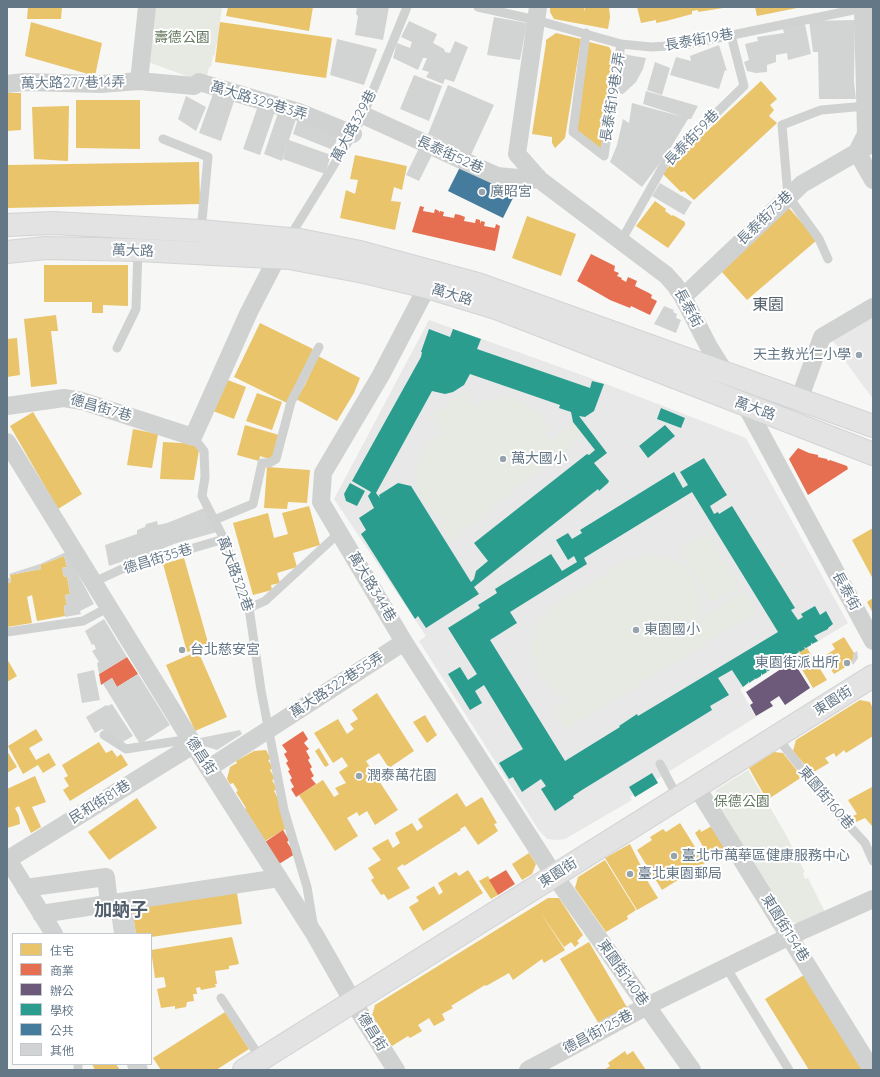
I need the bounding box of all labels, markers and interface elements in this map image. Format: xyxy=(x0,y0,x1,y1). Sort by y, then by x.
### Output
street label: 長泰街19巷 xyxy=(664,26,734,54)
park label: 壽德公園 xyxy=(154,30,210,46)
street label: 長泰街19巷2弄 xyxy=(598,51,628,143)
street label: 萬大路277巷14弄 xyxy=(21,74,125,92)
street label: 萬大路329巷3弄 xyxy=(209,78,309,124)
street label: 萬大路329巷 xyxy=(328,87,380,165)
street label: 長泰街59巷 xyxy=(661,106,723,170)
street label: 長泰街52巷 xyxy=(414,133,486,177)
place label: 廣昭宮 xyxy=(490,184,532,200)
marker: 廣昭宮 xyxy=(477,187,487,197)
street label: 長泰街73巷 xyxy=(734,187,796,249)
street label: 萬大路 xyxy=(112,242,154,260)
street label: 萬大路 xyxy=(429,281,475,309)
street label: 長泰街 xyxy=(670,286,706,330)
district label: 東園 xyxy=(752,295,784,315)
place label: 天主教光仁小學 xyxy=(753,347,851,363)
marker: 天主教光仁小學 xyxy=(854,350,864,360)
street label: 德昌街7巷 xyxy=(68,391,134,425)
street label: 萬大路 xyxy=(732,394,778,424)
place label: 萬大國小 xyxy=(511,451,567,467)
marker: 萬大國小 xyxy=(498,454,508,464)
street label: 萬大路322巷 xyxy=(214,534,256,614)
street label: 德昌街35巷 xyxy=(122,541,194,577)
street label: 萬大路344巷 xyxy=(345,549,399,625)
street label: 長泰街 xyxy=(828,569,864,613)
place label: 東園國小 xyxy=(644,622,700,638)
marker: 東園國小 xyxy=(631,625,641,635)
place label: 台北慈安宮 xyxy=(190,642,260,658)
marker: 台北慈安宮 xyxy=(177,645,187,655)
street label: 萬大路322巷55弄 xyxy=(287,649,387,721)
place label: 東園街派出所 xyxy=(755,655,839,671)
marker: 東園街派出所 xyxy=(842,658,852,668)
street label: 東園街 xyxy=(811,683,855,719)
street label: 德昌街 xyxy=(183,734,219,778)
street label: 東園街160巷 xyxy=(795,763,857,833)
place label: 潤泰萬花園 xyxy=(367,768,437,784)
marker: 潤泰萬花園 xyxy=(354,771,364,781)
street label: 民和街81巷 xyxy=(66,777,134,827)
park label: 保德公園 xyxy=(714,794,770,810)
place label: 臺北市萬華區健康服務中心 xyxy=(682,848,850,864)
marker: 臺北市萬華區健康服務中心 xyxy=(669,851,679,861)
street label: 東園街 xyxy=(536,855,580,891)
place label: 臺北東園郵局 xyxy=(638,866,722,882)
marker: 臺北東園郵局 xyxy=(625,869,635,879)
street label: 東園街154巷 xyxy=(758,891,812,965)
district label: 加蚋子 xyxy=(94,900,148,922)
legend xyxy=(12,933,152,1065)
street label: 東園街140巷 xyxy=(594,937,652,1009)
text: 住宅 xyxy=(50,943,74,958)
text: 商業 xyxy=(50,963,74,978)
text: 辦公 xyxy=(50,983,74,998)
text: 學校 xyxy=(50,1003,74,1018)
street label: 德昌街125巷 xyxy=(560,1007,636,1057)
street label: 德昌街 xyxy=(354,1010,390,1054)
text: 公共 xyxy=(50,1023,74,1038)
text: 其他 xyxy=(50,1043,74,1058)

